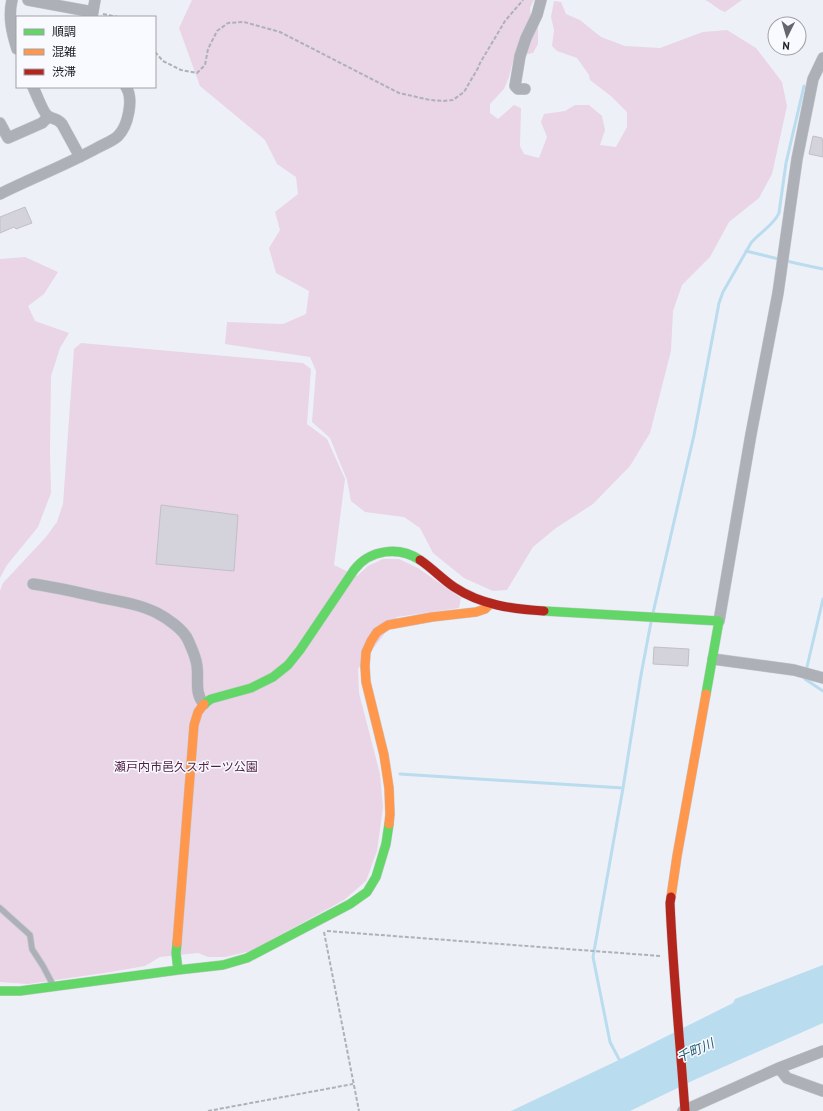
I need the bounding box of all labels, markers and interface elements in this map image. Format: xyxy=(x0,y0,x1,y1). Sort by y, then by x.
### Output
legend xyxy=(16,16,156,88)
north arrow xyxy=(767,16,807,56)
text: 順調 xyxy=(52,24,76,39)
text: N xyxy=(782,39,790,53)
text: 混雑 xyxy=(52,44,76,59)
text: 渋滞 xyxy=(52,64,76,79)
park label: 瀬戸内市邑久スポーツ公園 xyxy=(114,759,258,774)
water label: 千町川 xyxy=(674,1034,718,1066)

